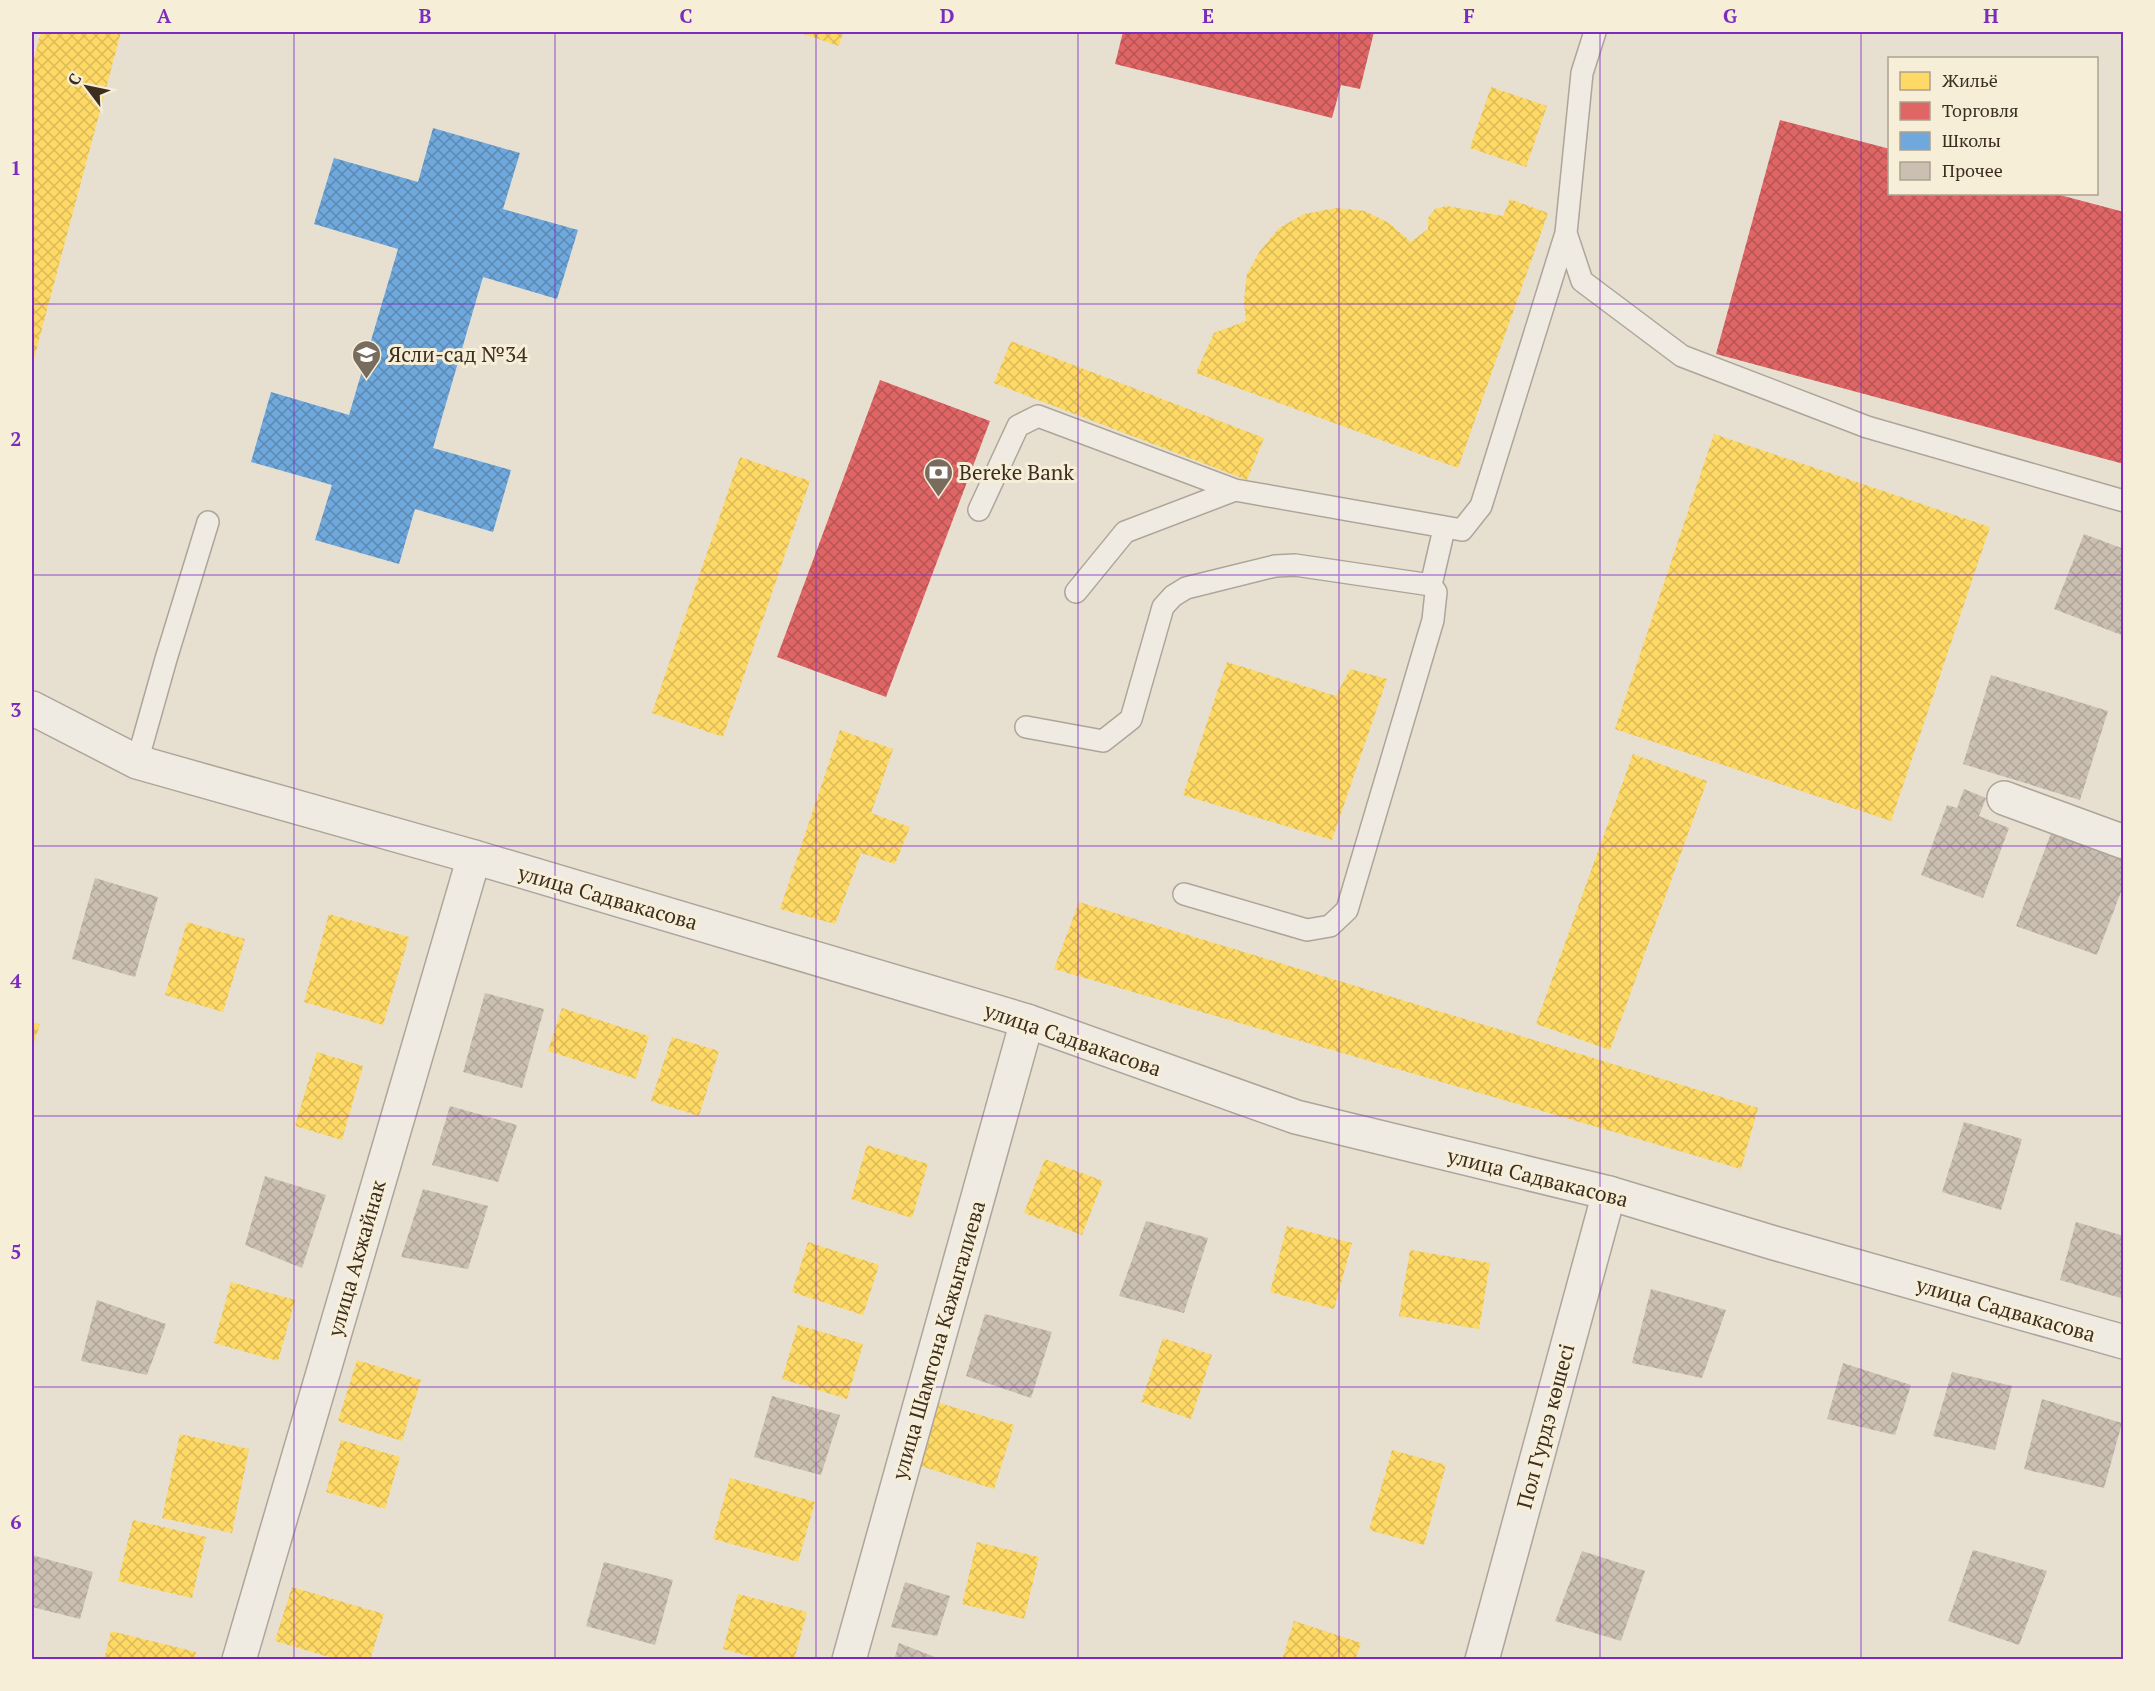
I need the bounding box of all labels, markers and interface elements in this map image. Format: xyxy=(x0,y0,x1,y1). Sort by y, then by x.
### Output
text: A xyxy=(157,2,172,29)
text: B xyxy=(419,2,432,29)
text: C xyxy=(679,2,693,29)
text: D xyxy=(940,2,954,29)
text: E xyxy=(1202,2,1214,29)
text: F xyxy=(1463,2,1475,29)
text: G xyxy=(1723,2,1737,29)
text: H xyxy=(1983,2,1999,29)
north arrow xyxy=(57,57,117,117)
legend xyxy=(1888,57,2098,195)
text: Жильё xyxy=(1942,68,1998,92)
text: С xyxy=(62,69,86,89)
text: Торговля xyxy=(1942,98,2019,122)
text: Школы xyxy=(1942,128,2001,152)
text: 1 xyxy=(10,154,22,181)
text: Прочее xyxy=(1942,158,2003,182)
school or university icon: Ясли-сад №34 xyxy=(351,338,383,380)
place label: Ясли-сад №34 xyxy=(388,340,528,368)
text: 2 xyxy=(10,425,22,452)
bank icon: Bereke Bank xyxy=(922,456,954,498)
place label: Bereke Bank xyxy=(959,458,1074,486)
text: 3 xyxy=(10,696,22,723)
street label: улица Садвакасова xyxy=(514,858,701,936)
text: 4 xyxy=(10,967,22,994)
street label: улица Садвакасова xyxy=(980,995,1166,1083)
street label: улица Садвакасова xyxy=(1444,1141,1632,1213)
street label: улица Акжайнак xyxy=(320,1176,392,1341)
street label: улица Шамгона Кажыгалиева xyxy=(884,1197,991,1484)
text: 5 xyxy=(10,1238,22,1265)
street label: улица Садвакасова xyxy=(1912,1270,2099,1348)
street label: Пол Гурдэ көшесі xyxy=(1510,1340,1580,1512)
text: 6 xyxy=(10,1508,22,1535)

